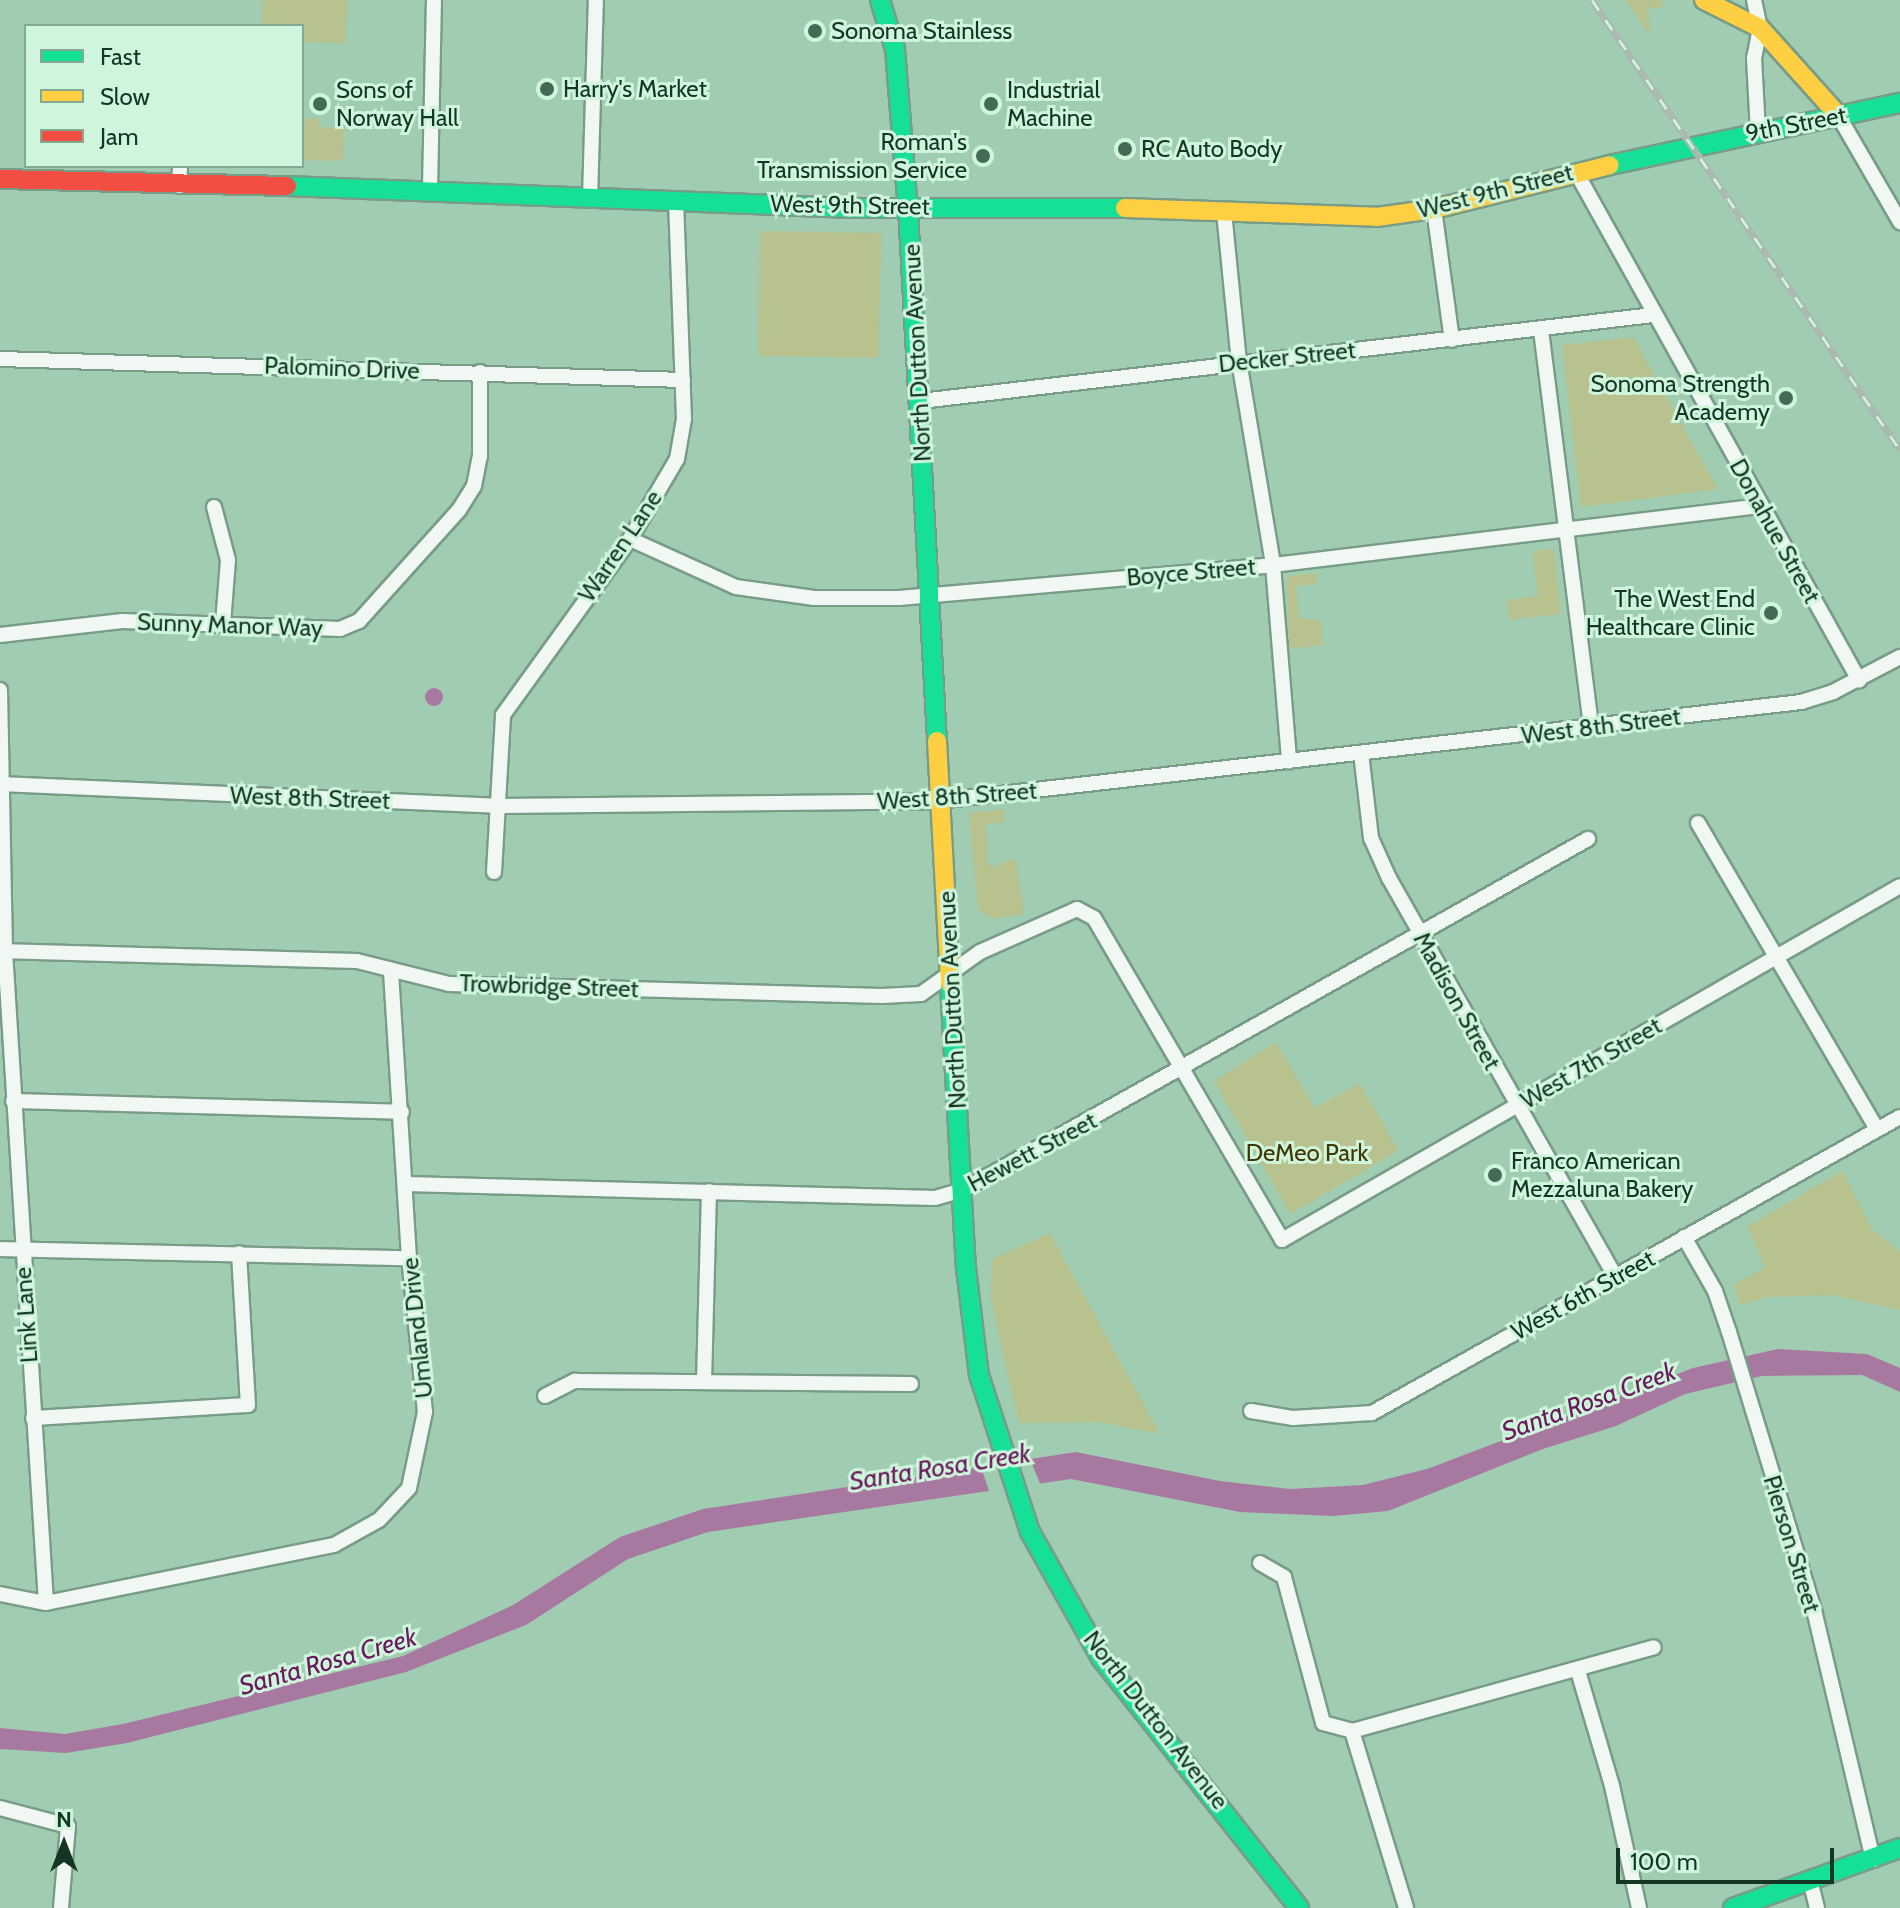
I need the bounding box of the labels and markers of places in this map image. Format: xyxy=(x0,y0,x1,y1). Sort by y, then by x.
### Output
place label: Sonoma Stainless xyxy=(831,17,1012,45)
marker: Sonoma Stainless xyxy=(806,22,824,40)
place label: Harry's Market xyxy=(563,75,707,103)
place label: Sons of Norway Hall xyxy=(336,76,459,132)
place label: Industrial Machine xyxy=(1007,76,1100,132)
marker: Harry's Market xyxy=(538,80,556,98)
marker: Sons of Norway Hall xyxy=(311,95,329,113)
marker: Industrial Machine xyxy=(982,95,1000,113)
place label: Roman's Transmission Service xyxy=(757,128,967,184)
place label: RC Auto Body xyxy=(1141,135,1282,163)
marker: RC Auto Body xyxy=(1116,140,1134,158)
marker: Roman's Transmission Service xyxy=(974,147,992,165)
place label: Sonoma Strength Academy xyxy=(1590,370,1770,426)
marker: Sonoma Strength Academy xyxy=(1777,389,1795,407)
place label: The West End Healthcare Clinic xyxy=(1586,585,1755,641)
marker: The West End Healthcare Clinic xyxy=(1762,604,1780,622)
place label: Franco American Mezzaluna Bakery xyxy=(1511,1147,1693,1203)
marker: Franco American Mezzaluna Bakery xyxy=(1486,1166,1504,1184)

